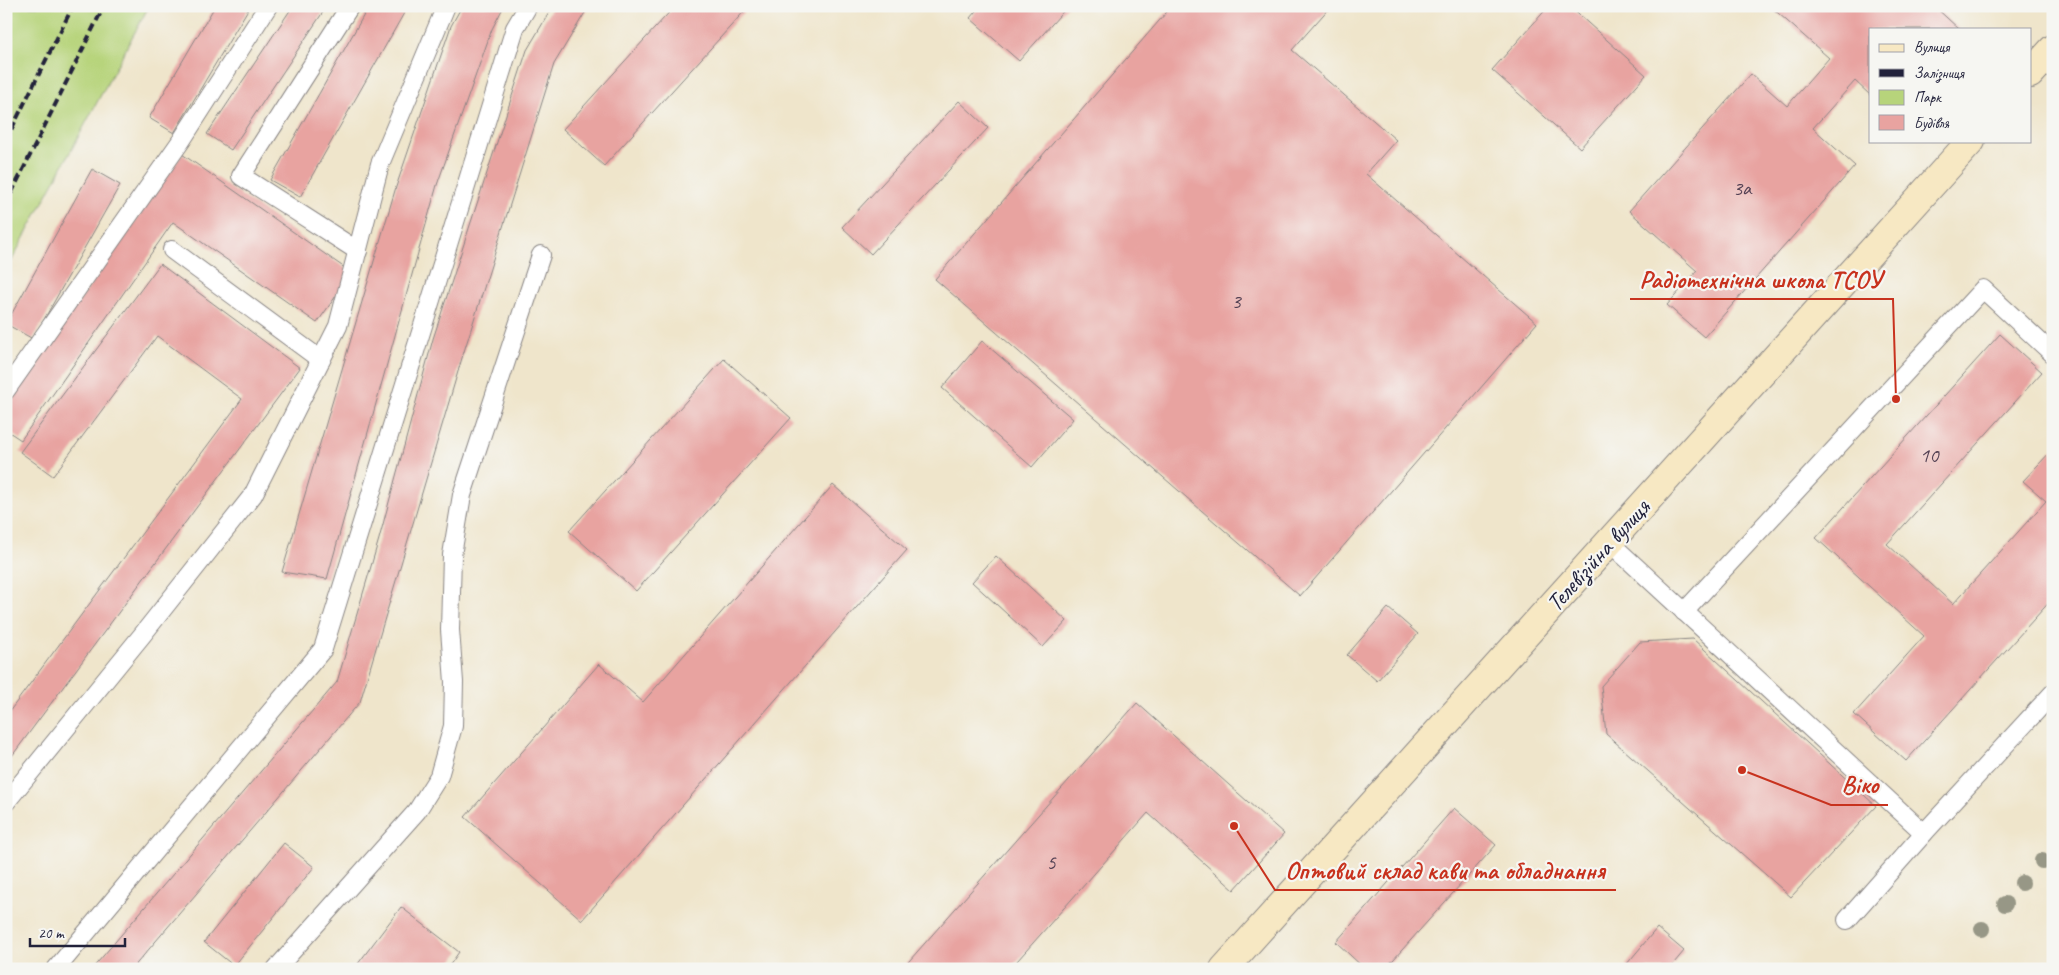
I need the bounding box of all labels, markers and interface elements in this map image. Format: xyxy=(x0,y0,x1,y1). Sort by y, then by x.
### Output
legend xyxy=(1869,28,2032,142)
text: Вулиця xyxy=(1914,38,1951,57)
text: Залізниця xyxy=(1914,64,1965,83)
text: Парк xyxy=(1914,88,1942,107)
text: Будівля xyxy=(1914,114,1949,133)
house number: 3а xyxy=(1733,175,1753,201)
callout: Радіотехнічна школа ТСОУ xyxy=(1630,259,1893,299)
text: Радіотехнічна школа ТСОУ xyxy=(1639,264,1886,296)
house number: 3 xyxy=(1231,288,1242,314)
house number: 10 xyxy=(1920,442,1940,468)
street label: Телевізійна вулиця xyxy=(1540,492,1658,618)
callout: Віко xyxy=(1831,765,1888,805)
text: Віко xyxy=(1842,769,1880,801)
house number: 5 xyxy=(1046,849,1057,875)
callout: Оптовий склад кави та обладнання xyxy=(1275,850,1616,890)
text: Оптовий склад кави та обладнання xyxy=(1285,855,1607,887)
scale bar xyxy=(30,915,125,947)
text: 20 m xyxy=(38,924,65,943)

